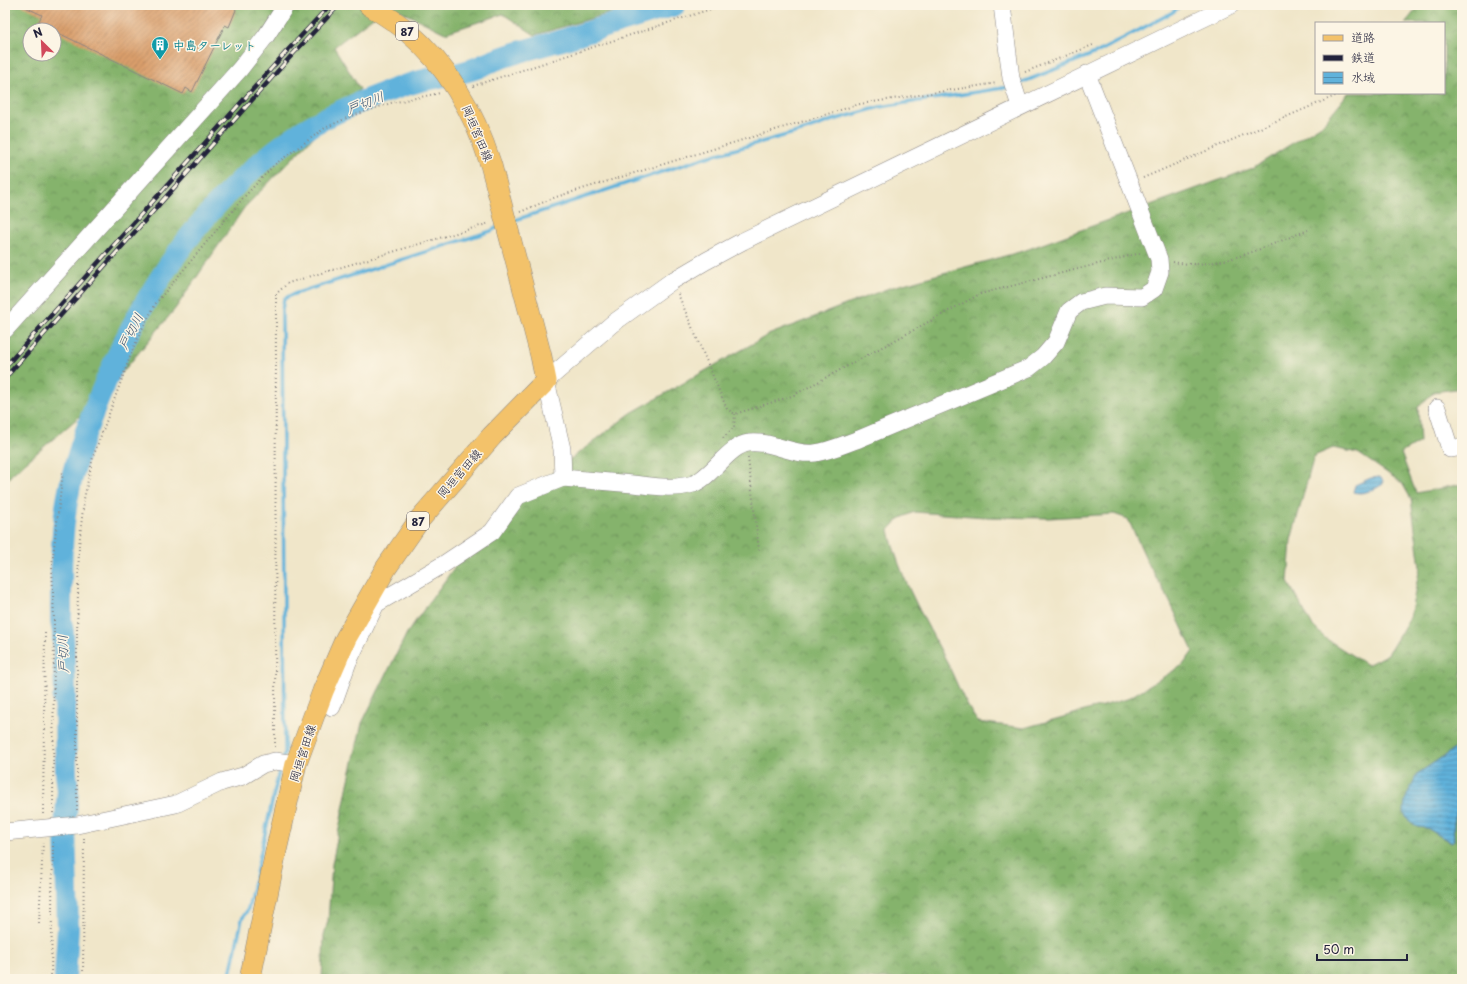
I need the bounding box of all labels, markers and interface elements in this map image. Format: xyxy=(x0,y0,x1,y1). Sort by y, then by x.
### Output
north arrow xyxy=(22,22,62,62)
road number: 87 xyxy=(396,22,418,40)
legend xyxy=(1315,22,1445,94)
text: N xyxy=(30,23,45,42)
text: 道路 xyxy=(1351,28,1375,46)
building icon: 中島ターレット xyxy=(150,35,170,60)
place label: 中島ターレット xyxy=(173,36,257,54)
text: 鉄道 xyxy=(1351,48,1375,66)
text: 水域 xyxy=(1351,68,1375,86)
water label: 戸切川 xyxy=(343,86,387,118)
street label: 岡垣宮田線 xyxy=(458,102,498,164)
water label: 戸切川 xyxy=(113,309,147,353)
street label: 岡垣宮田線 xyxy=(433,444,485,502)
road number: 87 xyxy=(407,512,429,530)
water label: 戸切川 xyxy=(52,634,72,674)
street label: 岡垣宮田線 xyxy=(284,722,320,784)
scale bar xyxy=(1317,936,1407,962)
text: 50 m xyxy=(1323,940,1354,958)

